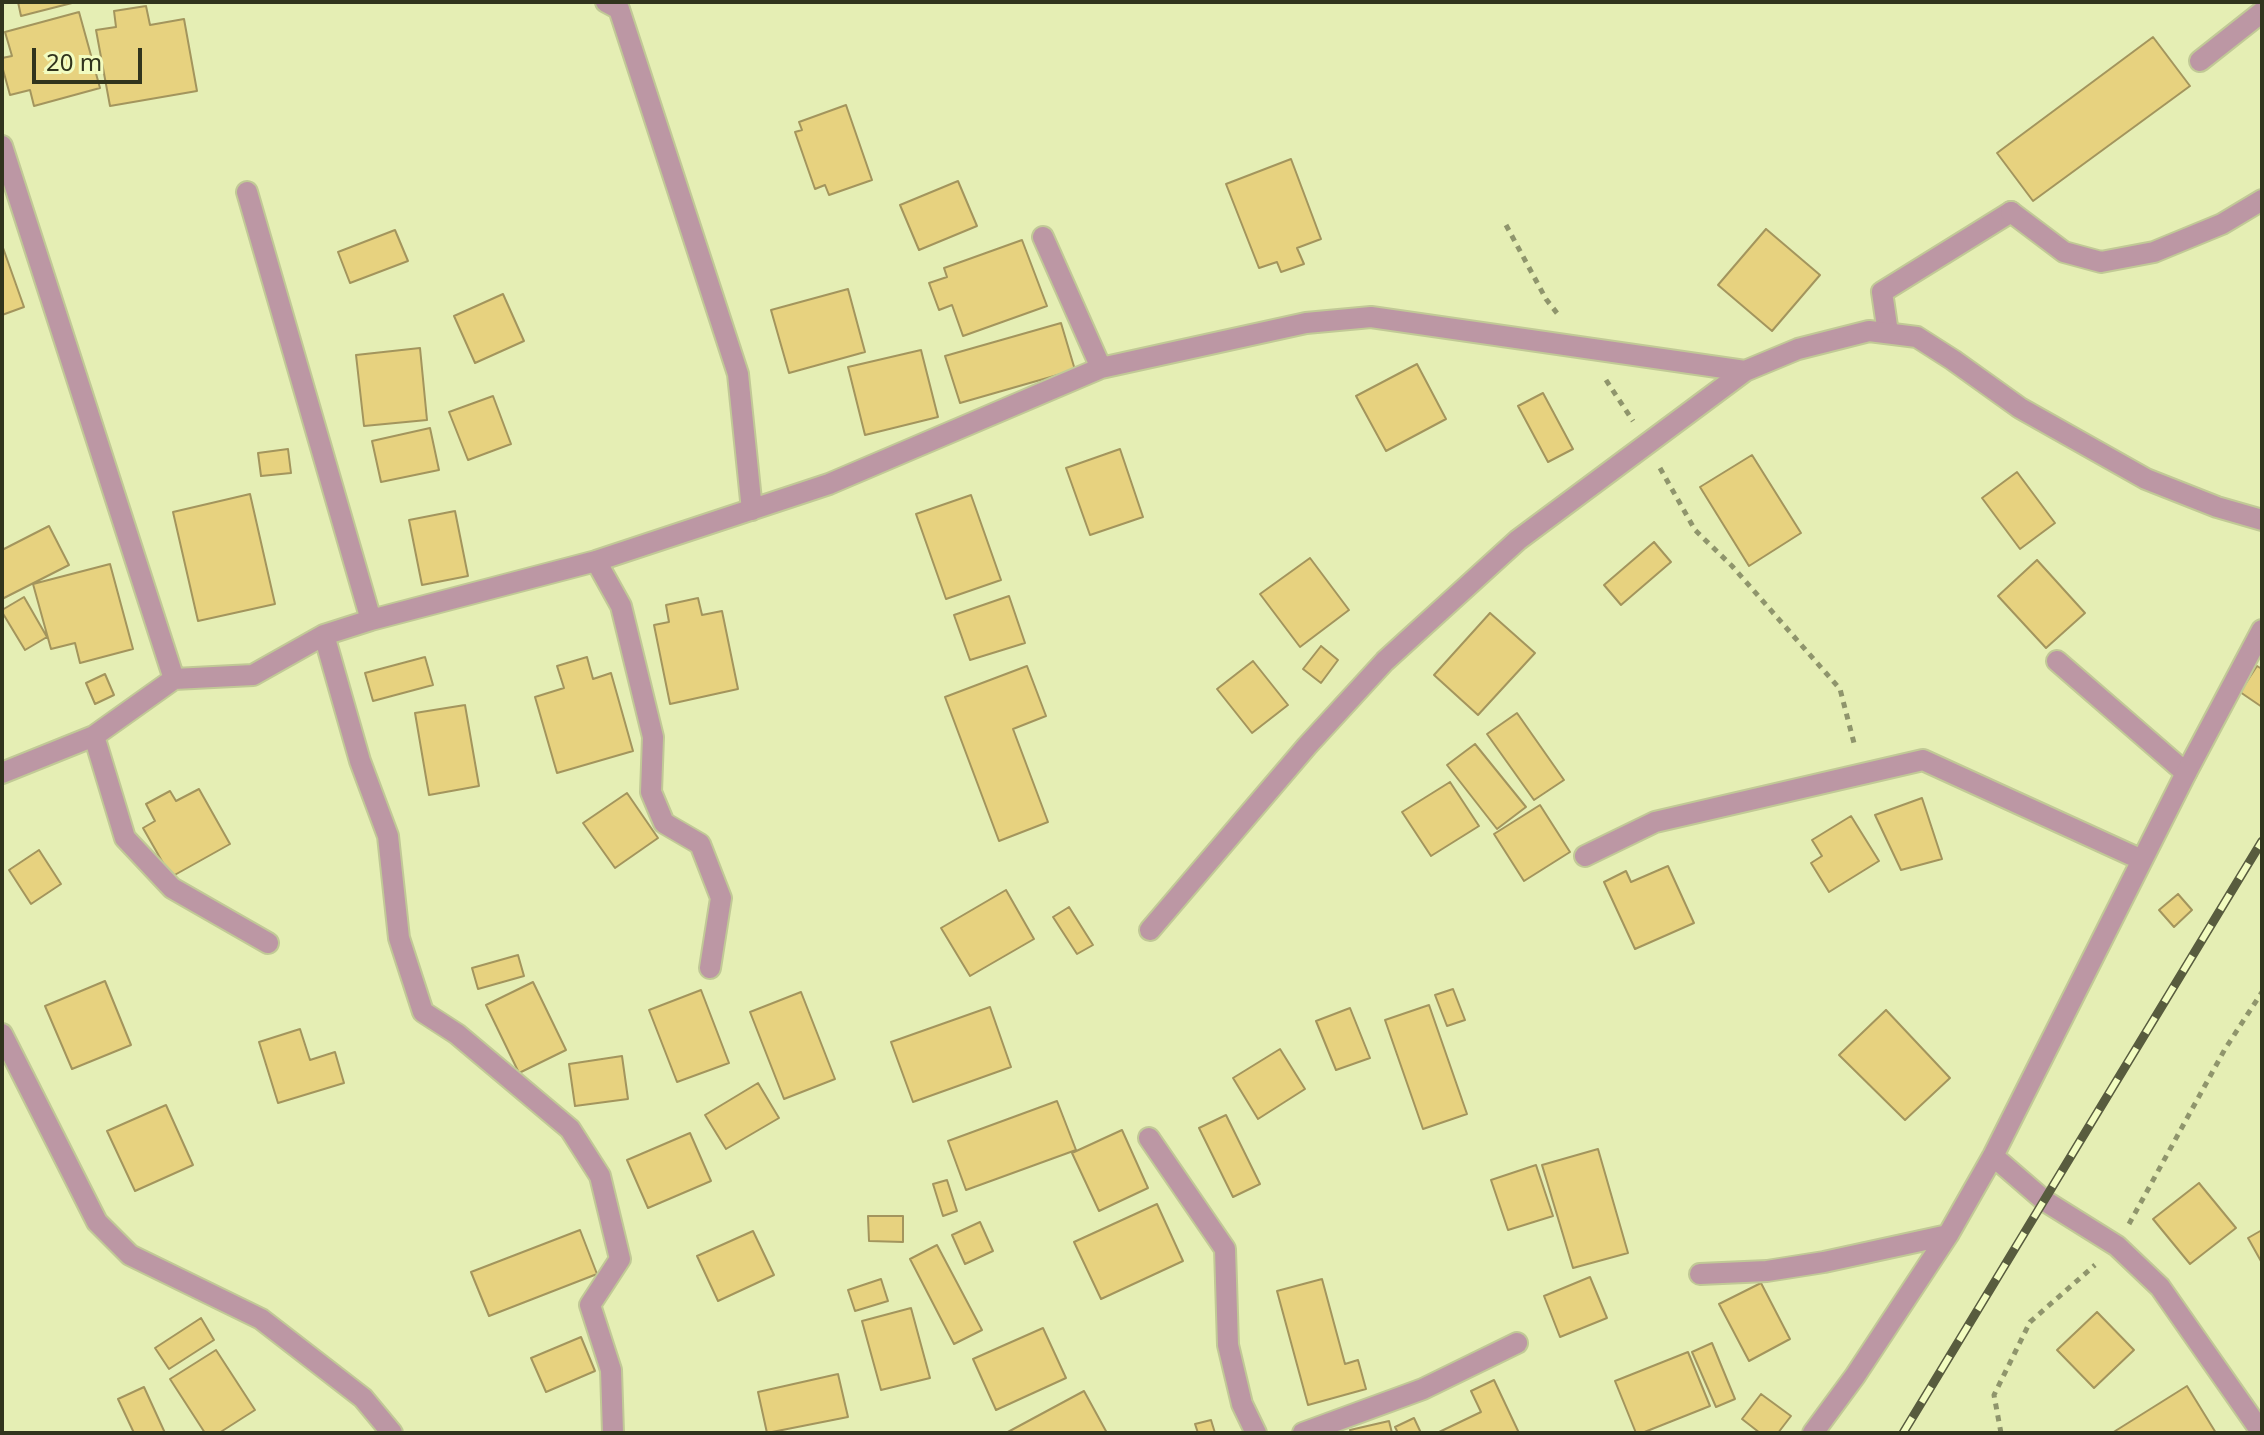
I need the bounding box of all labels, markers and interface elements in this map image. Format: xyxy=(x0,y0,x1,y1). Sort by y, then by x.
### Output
scale bar xyxy=(36,32,146,82)
text: 20 m xyxy=(46,45,102,78)

